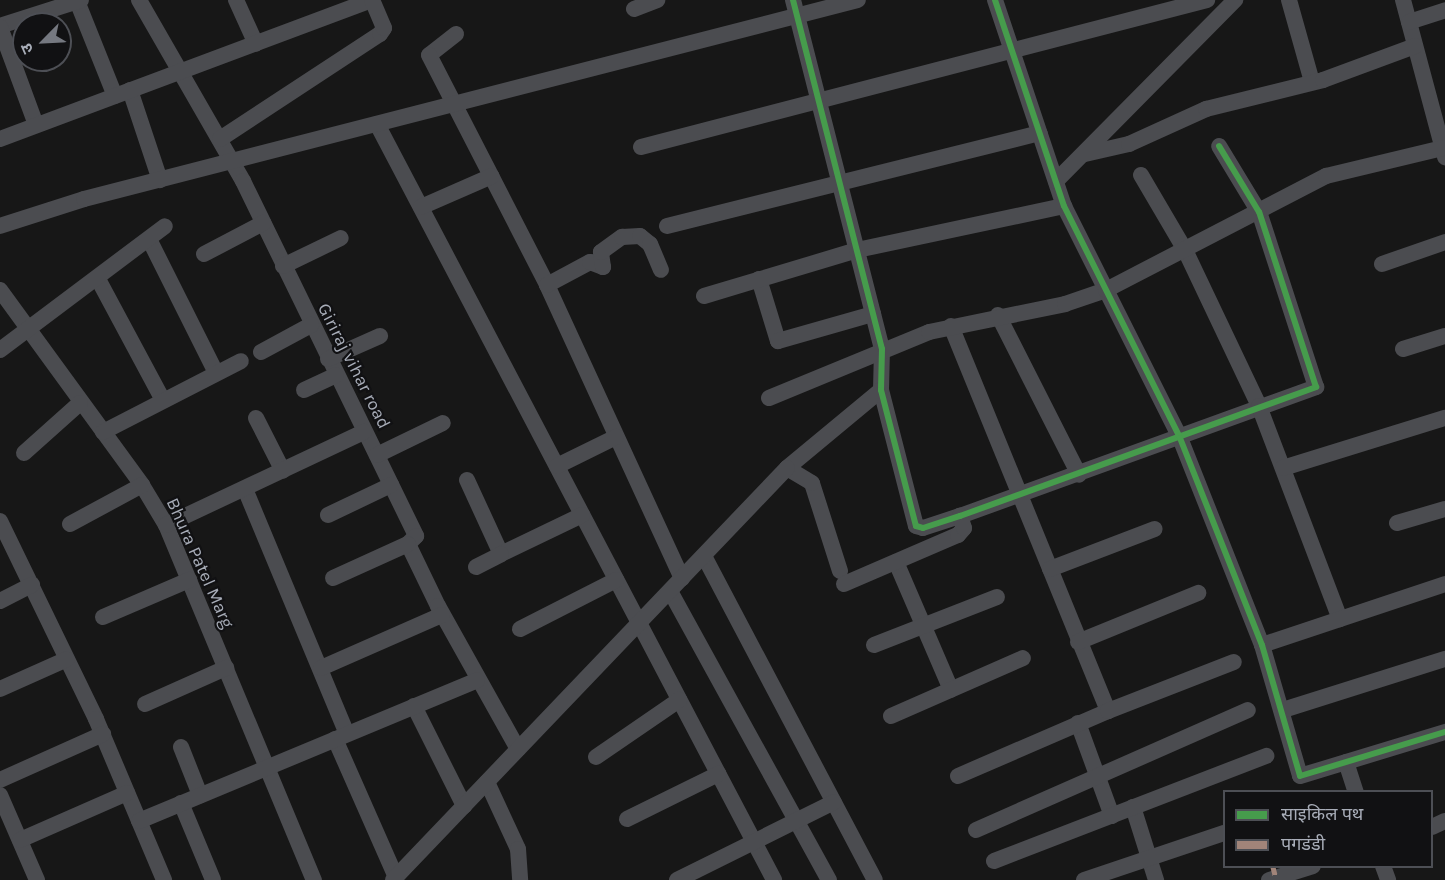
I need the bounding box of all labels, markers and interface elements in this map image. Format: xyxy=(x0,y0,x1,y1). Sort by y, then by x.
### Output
north arrow xyxy=(12,12,72,72)
text: उ xyxy=(16,41,38,57)
street label: Giriraj vihar road xyxy=(313,300,395,432)
street label: Bhura Patel Marg xyxy=(162,494,238,632)
legend xyxy=(1223,790,1433,868)
text: साइकिल पथ xyxy=(1281,803,1363,825)
text: पगडंडी xyxy=(1281,833,1325,855)

